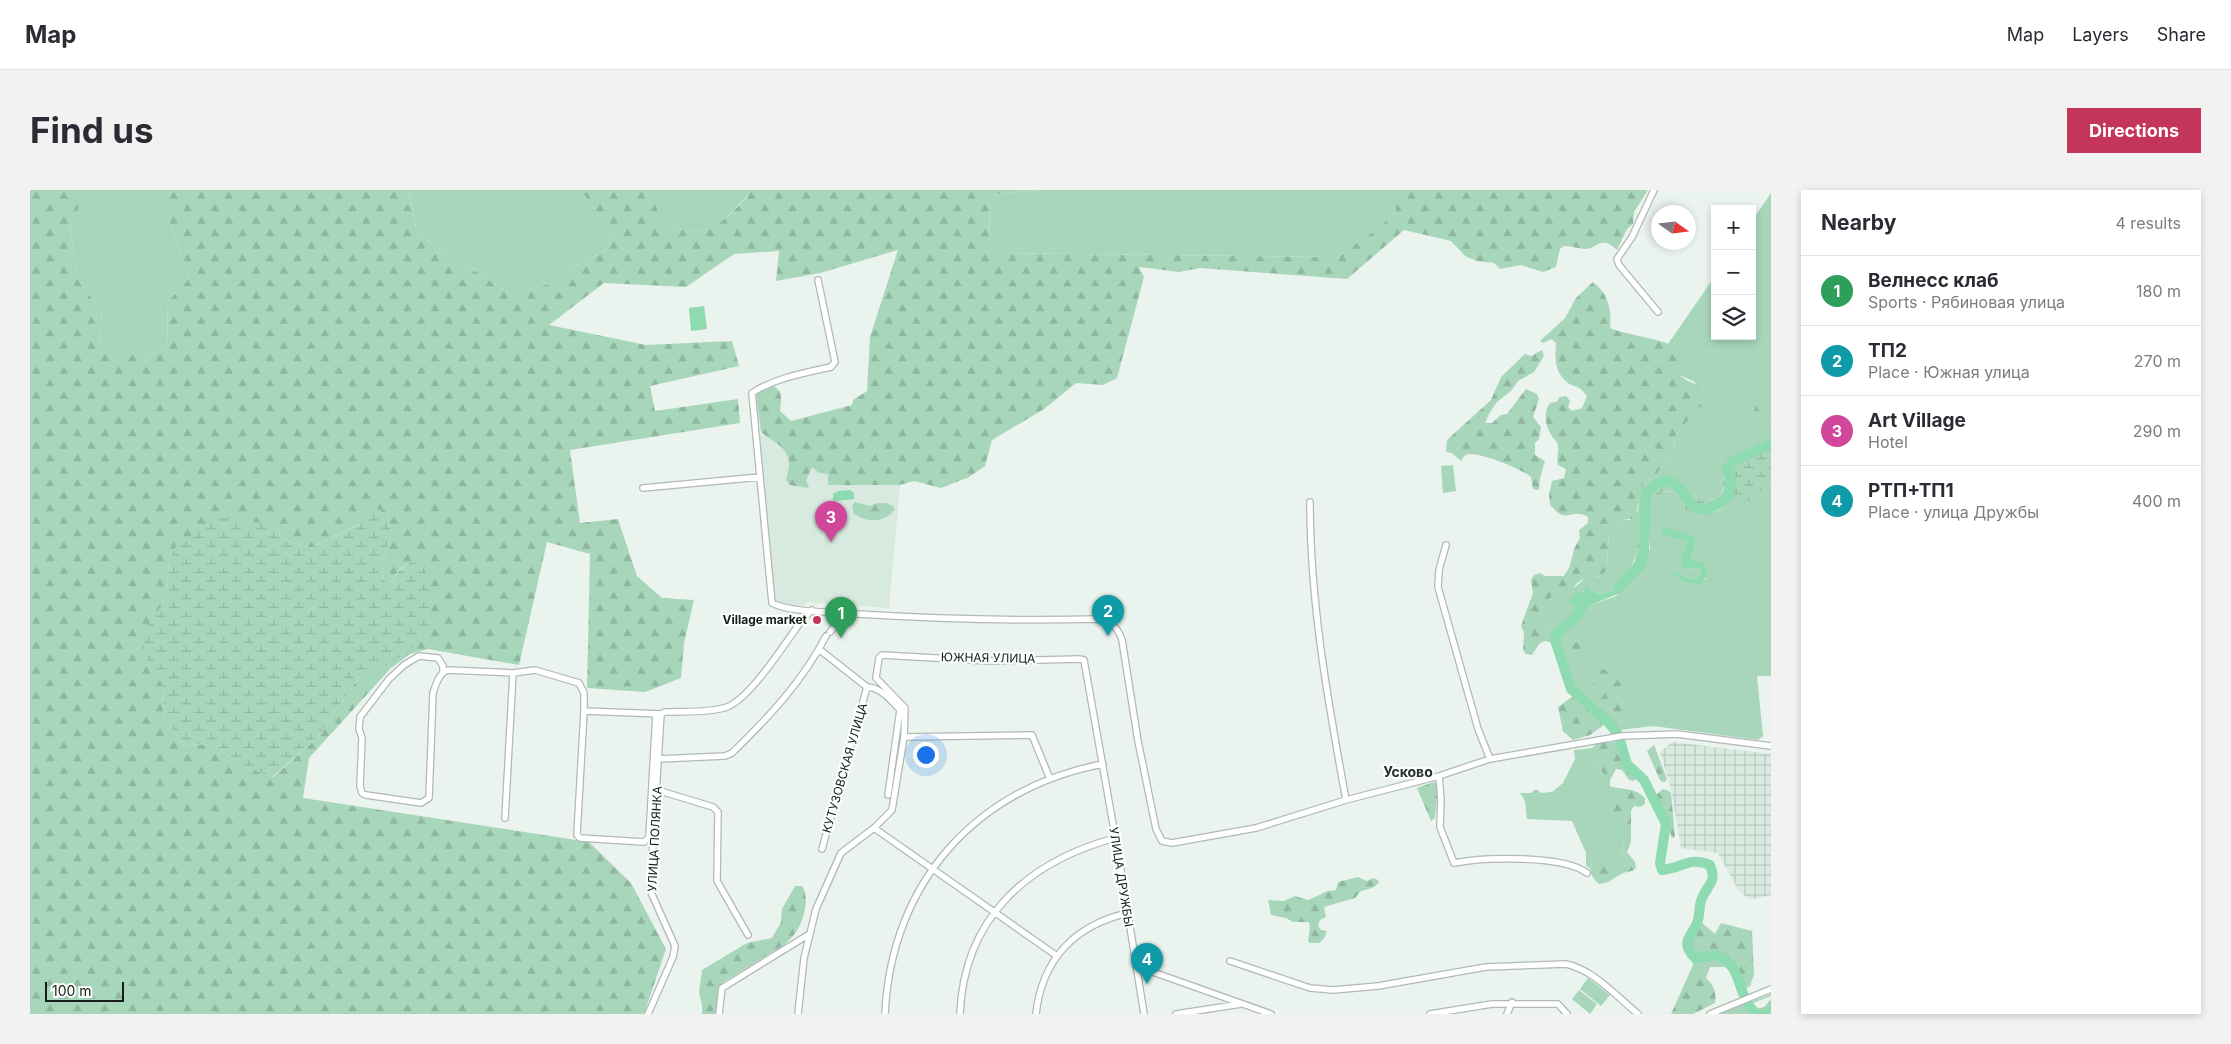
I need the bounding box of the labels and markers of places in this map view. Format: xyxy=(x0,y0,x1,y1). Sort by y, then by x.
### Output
pin: 3 xyxy=(815,501,847,542)
pin: 2 xyxy=(1092,595,1124,636)
pin: 1 xyxy=(825,597,857,638)
place label: Village market xyxy=(723,612,808,627)
marker: Village market xyxy=(811,614,823,626)
pin: 4 xyxy=(1131,943,1163,984)

